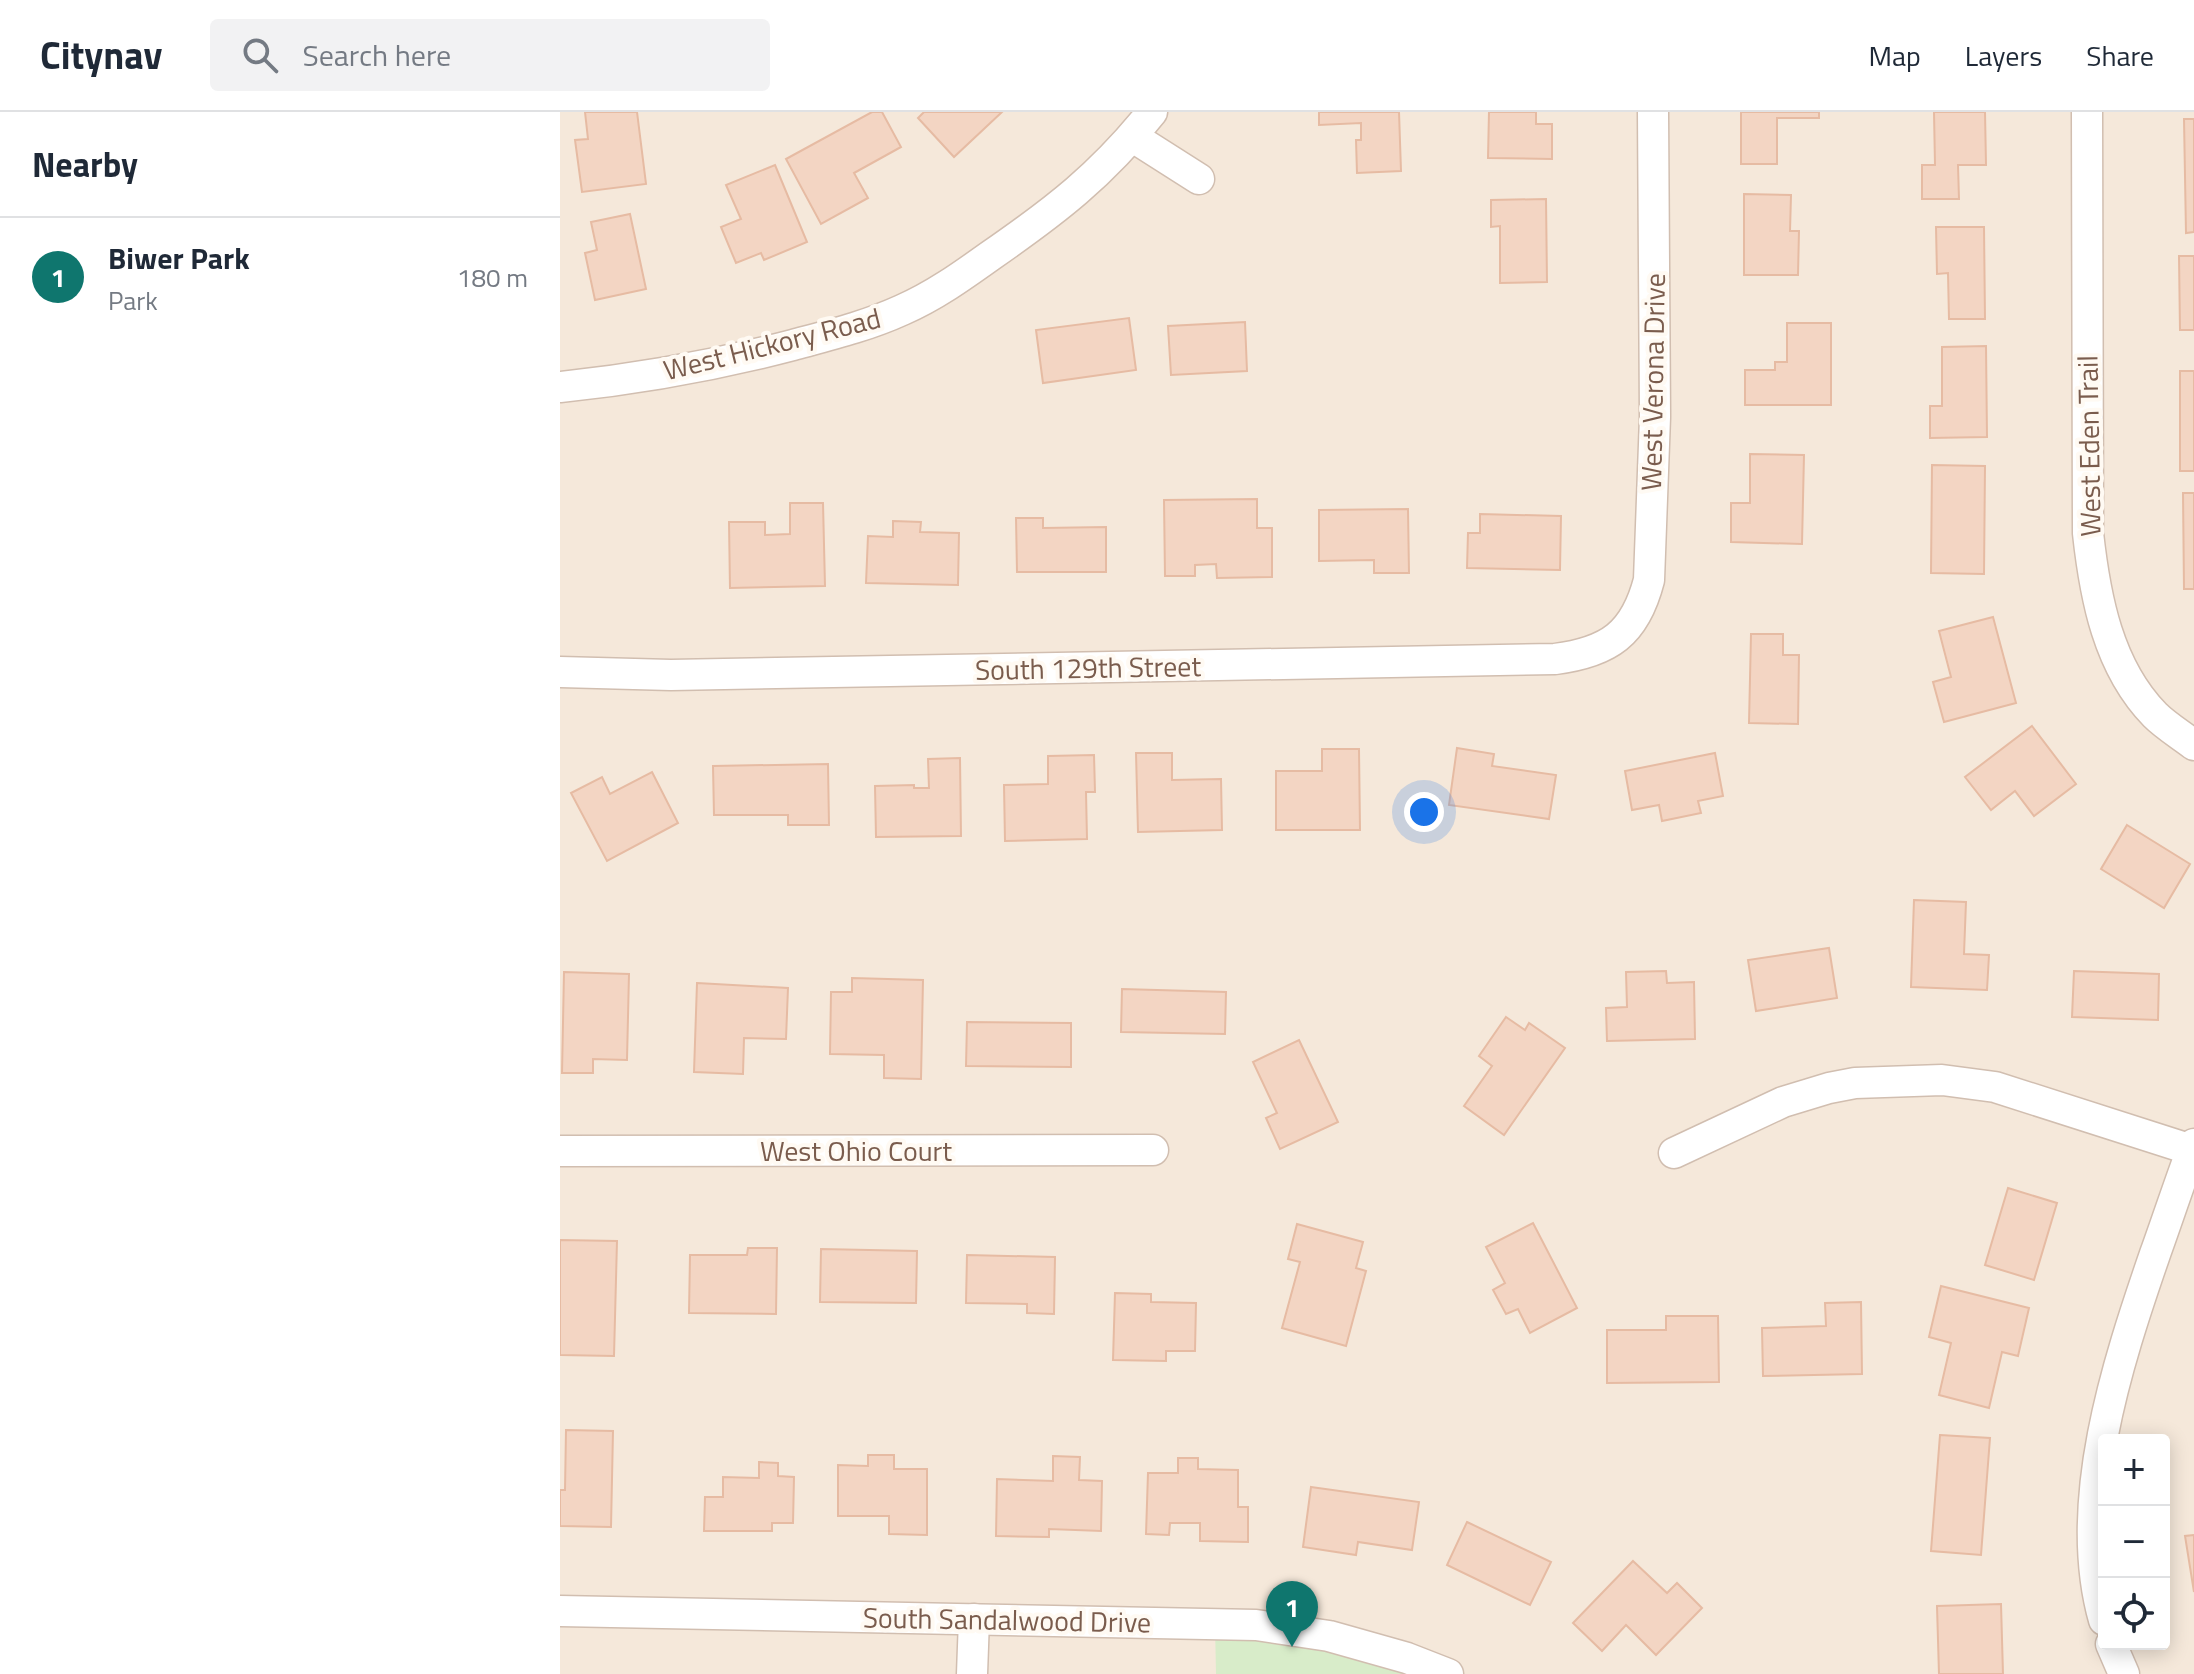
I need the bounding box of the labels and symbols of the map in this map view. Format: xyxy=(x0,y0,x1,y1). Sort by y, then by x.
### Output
street label: West Verona Drive xyxy=(1629,273,1676,491)
street label: West Hickory Road xyxy=(659,296,885,391)
street label: West Eden Trail xyxy=(2065,355,2112,537)
street label: South 129th Street xyxy=(975,644,1202,691)
your location xyxy=(1404,792,1444,832)
street label: West Ohio Court xyxy=(760,1129,952,1172)
pin: 1 xyxy=(1266,1581,1318,1647)
street label: South Sandalwood Drive xyxy=(862,1595,1152,1644)

